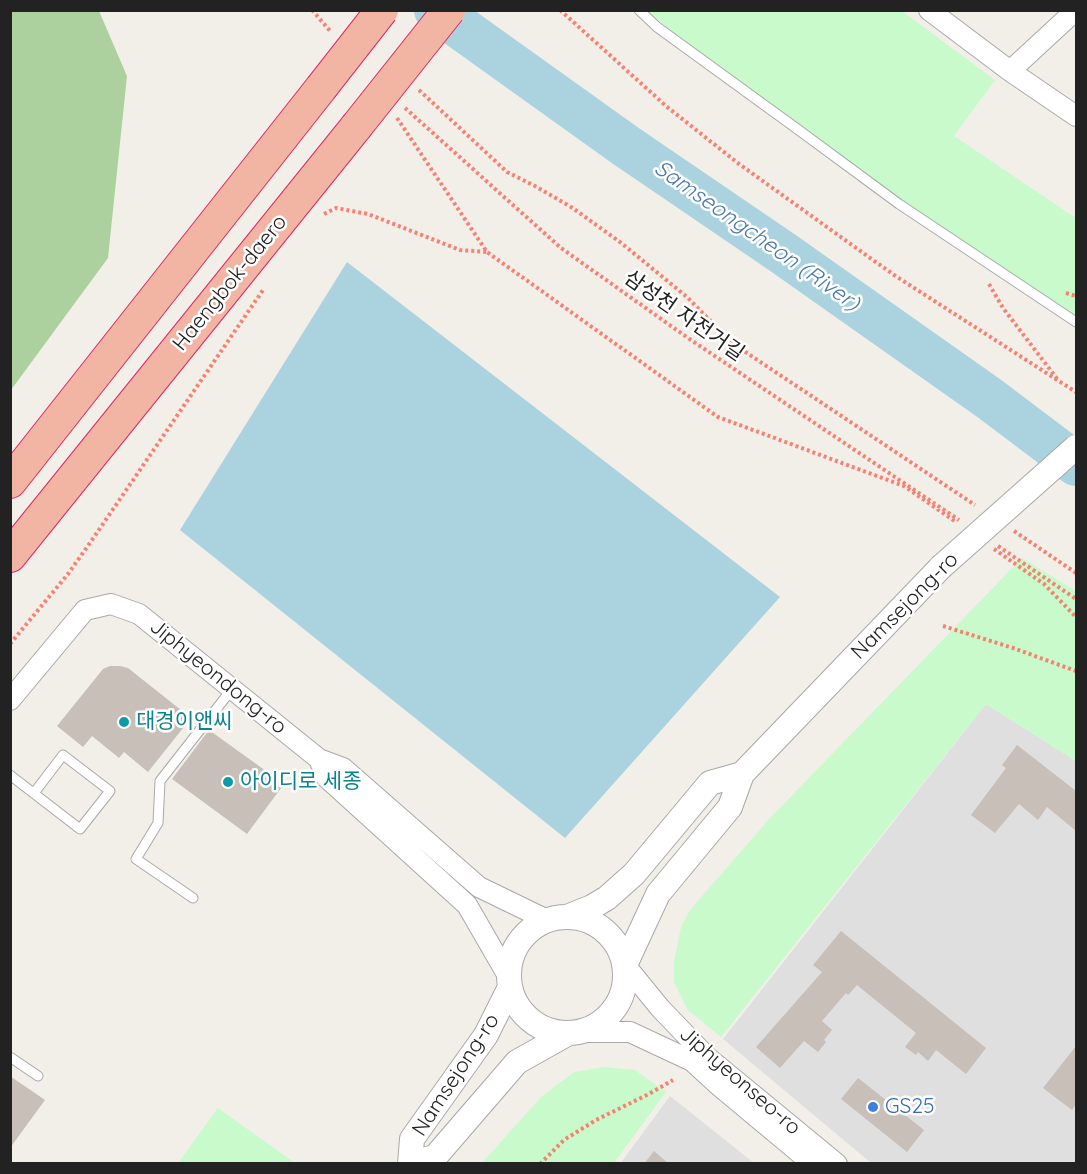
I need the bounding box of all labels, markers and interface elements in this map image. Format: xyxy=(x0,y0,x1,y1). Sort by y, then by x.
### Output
water label: Samseongcheon (River) xyxy=(649,155,865,317)
street label: Haengbok-daero xyxy=(168,210,292,356)
street label: 삼성천 자전거길 xyxy=(619,265,749,367)
street label: Namsejong-ro xyxy=(846,547,964,665)
street label: Jiphyeondong-ro xyxy=(145,614,291,740)
place label: 대경이앤씨 xyxy=(136,709,233,735)
marker: 대경이앤씨 xyxy=(117,715,131,729)
place label: 아이디로 세종 xyxy=(240,769,362,795)
marker: 아이디로 세종 xyxy=(221,775,235,789)
street label: Namsejong-ro xyxy=(407,1009,505,1141)
street label: Jiphyeonseo-ro xyxy=(674,1021,806,1141)
place label: GS25 xyxy=(885,1094,934,1120)
marker: GS25 xyxy=(866,1100,880,1114)

